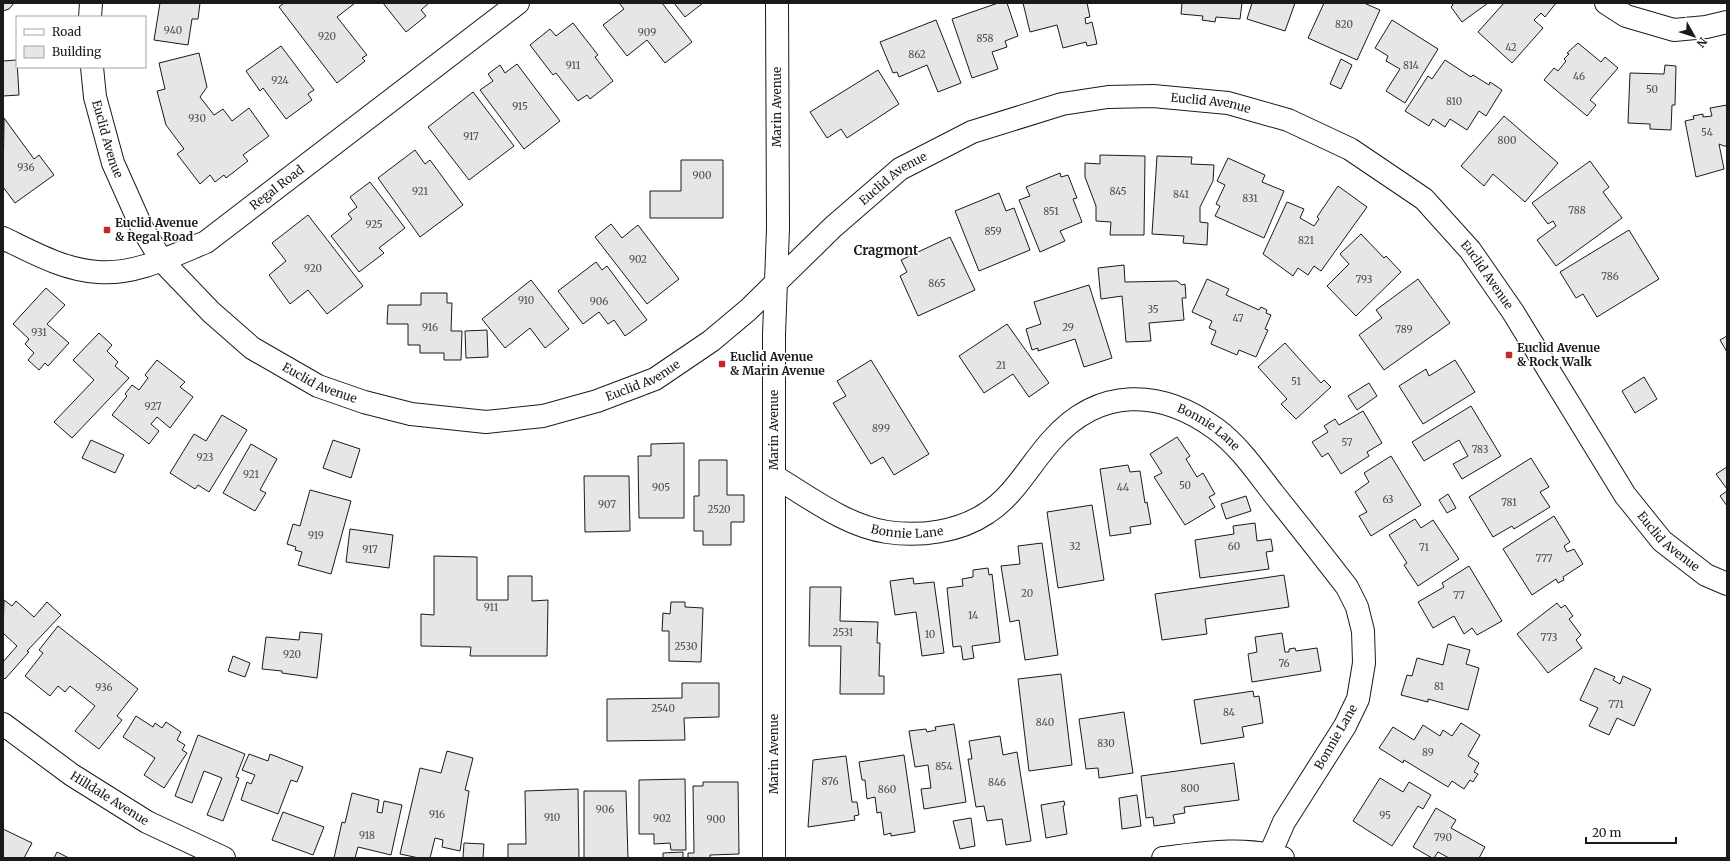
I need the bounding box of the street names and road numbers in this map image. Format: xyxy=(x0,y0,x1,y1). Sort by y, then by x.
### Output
street label: Marin Avenue xyxy=(769,67,784,147)
street label: Euclid Avenue xyxy=(1170,90,1252,116)
street label: Euclid Avenue xyxy=(89,98,127,180)
street label: Euclid Avenue xyxy=(856,149,929,208)
street label: Regal Road xyxy=(247,162,307,213)
street label: Euclid Avenue xyxy=(1458,237,1517,312)
street label: Euclid Avenue xyxy=(603,356,683,404)
street label: Euclid Avenue xyxy=(280,359,359,406)
street label: Marin Avenue xyxy=(766,390,781,470)
street label: Bonnie Lane xyxy=(1175,400,1243,453)
street label: Euclid Avenue xyxy=(1634,508,1703,574)
street label: Bonnie Lane xyxy=(869,521,944,541)
street label: Bonnie Lane xyxy=(1311,702,1360,772)
street label: Marin Avenue xyxy=(766,714,781,794)
street label: Hilldale Avenue xyxy=(68,768,152,828)

